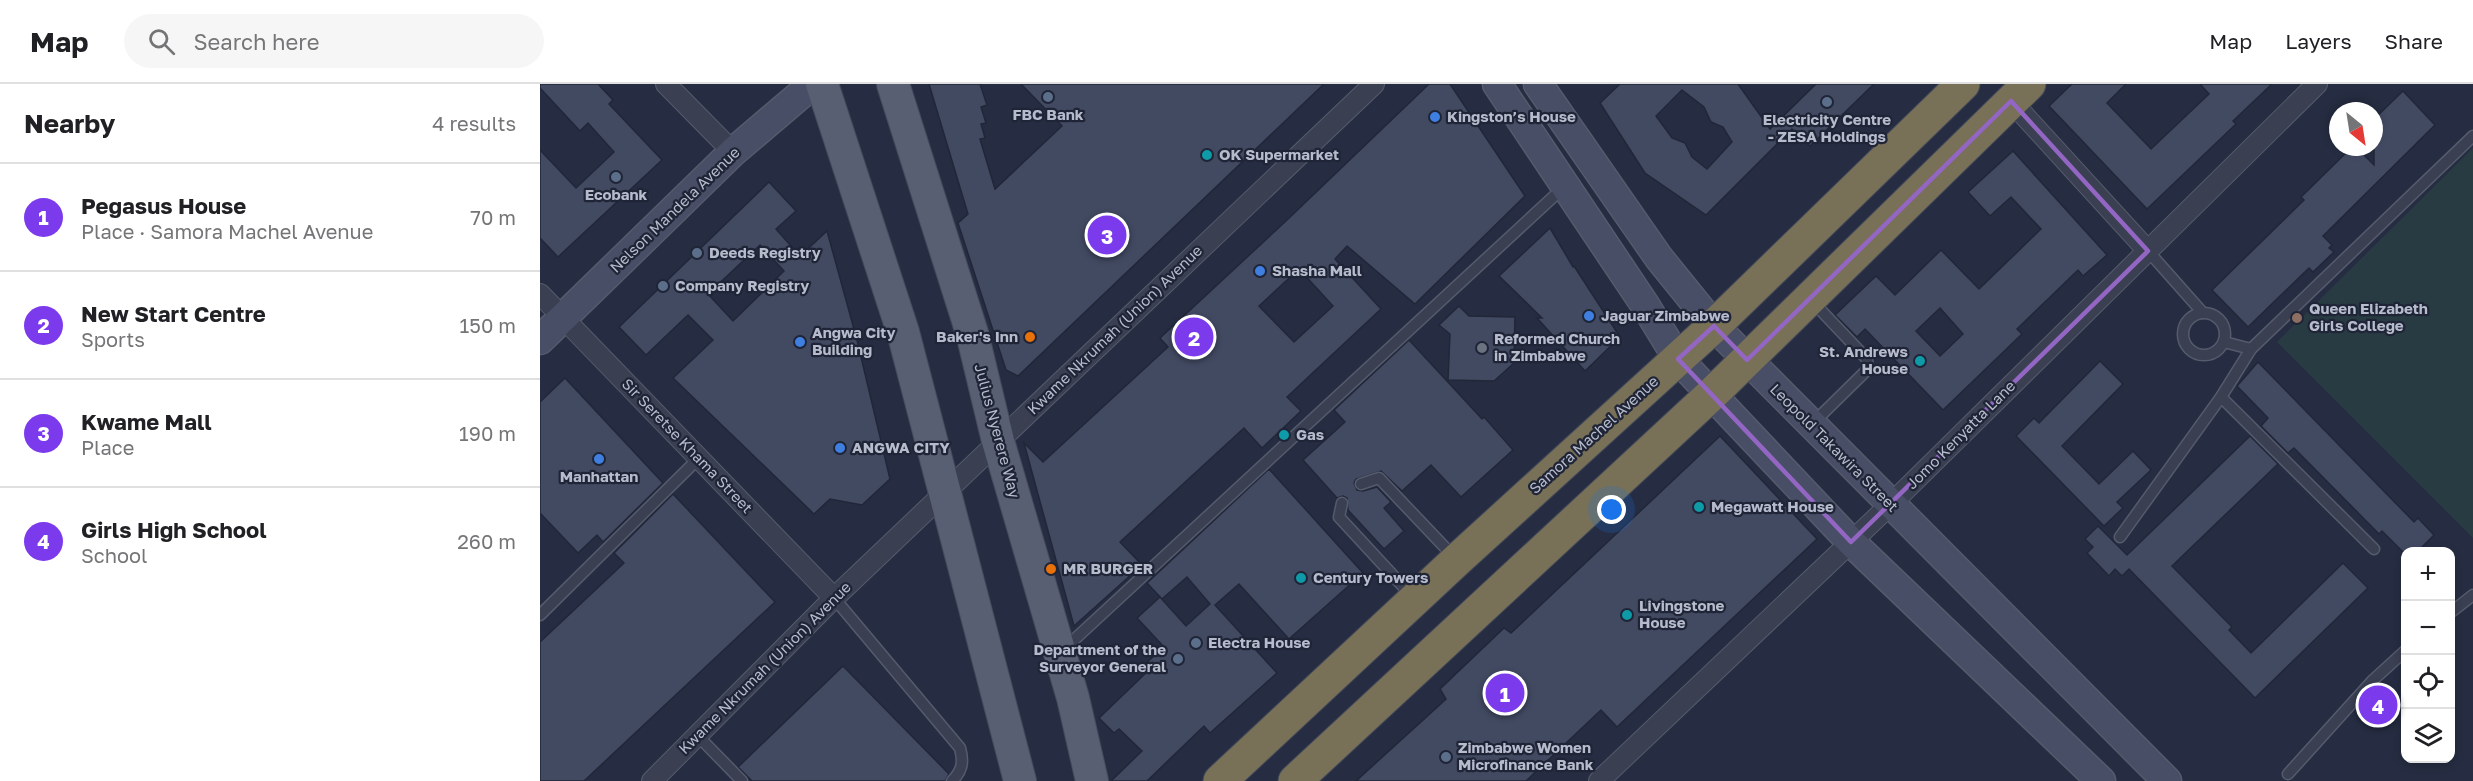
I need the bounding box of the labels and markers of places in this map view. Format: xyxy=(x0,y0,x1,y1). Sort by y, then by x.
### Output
marker: FBC Bank xyxy=(1041,90,1055,104)
marker: Electricity Centre - ZESA Holdings xyxy=(1820,95,1834,109)
place label: FBC Bank xyxy=(1013,105,1084,123)
place label: Kingston’s House xyxy=(1447,107,1576,125)
marker: Kingston’s House xyxy=(1428,110,1442,124)
place label: Electricity Centre - ZESA Holdings xyxy=(1763,110,1891,145)
place label: OK Supermarket xyxy=(1219,145,1339,163)
marker: OK Supermarket xyxy=(1200,148,1214,162)
marker: Ecobank xyxy=(609,170,623,184)
place label: Ecobank xyxy=(585,185,648,203)
pin: 3 xyxy=(1088,212,1126,258)
place label: Deeds Registry xyxy=(709,243,821,261)
marker: Deeds Registry xyxy=(690,246,704,260)
place label: Shasha Mall xyxy=(1272,261,1362,279)
marker: Shasha Mall xyxy=(1253,264,1267,278)
place label: Company Registry xyxy=(675,276,809,294)
marker: Company Registry xyxy=(656,279,670,293)
place label: Queen Elizabeth Girls College xyxy=(2309,299,2428,334)
place label: Jaguar Zimbabwe xyxy=(1601,306,1730,324)
marker: Jaguar Zimbabwe xyxy=(1582,309,1596,323)
marker: Queen Elizabeth Girls College xyxy=(2290,311,2304,325)
pin: 2 xyxy=(1174,314,1214,360)
place label: Angwa City Building xyxy=(812,323,895,358)
place label: Baker's Inn xyxy=(936,327,1018,345)
place label: Reformed Church in Zimbabwe xyxy=(1494,329,1620,364)
marker: Baker's Inn xyxy=(1023,330,1037,344)
marker: Angwa City Building xyxy=(793,335,807,349)
marker: Reformed Church in Zimbabwe xyxy=(1475,341,1489,355)
place label: St. Andrews House xyxy=(1819,342,1908,377)
marker: St. Andrews House xyxy=(1913,354,1927,368)
place label: Gas xyxy=(1296,425,1324,443)
marker: Gas xyxy=(1277,428,1291,442)
place label: ANGWA CITY xyxy=(852,438,950,456)
marker: ANGWA CITY xyxy=(833,441,847,455)
marker: Manhattan xyxy=(592,452,606,466)
place label: Manhattan xyxy=(560,467,638,485)
place label: Megawatt House xyxy=(1711,497,1834,515)
marker: Megawatt House xyxy=(1692,500,1706,514)
place label: MR BURGER xyxy=(1063,559,1153,577)
marker: MR BURGER xyxy=(1044,562,1058,576)
place label: Century Towers xyxy=(1313,568,1428,586)
marker: Century Towers xyxy=(1294,571,1308,585)
place label: Livingstone House xyxy=(1639,596,1724,631)
marker: Livingstone House xyxy=(1620,608,1634,622)
place label: Electra House xyxy=(1208,633,1311,651)
marker: Electra House xyxy=(1189,636,1203,650)
place label: Department of the Surveyor General xyxy=(1033,640,1166,675)
marker: Department of the Surveyor General xyxy=(1171,652,1185,666)
pin: 1 xyxy=(1486,670,1524,716)
pin: 4 xyxy=(2358,682,2398,728)
place label: Zimbabwe Women Microfinance Bank xyxy=(1458,738,1594,773)
marker: Zimbabwe Women Microfinance Bank xyxy=(1439,750,1453,764)

